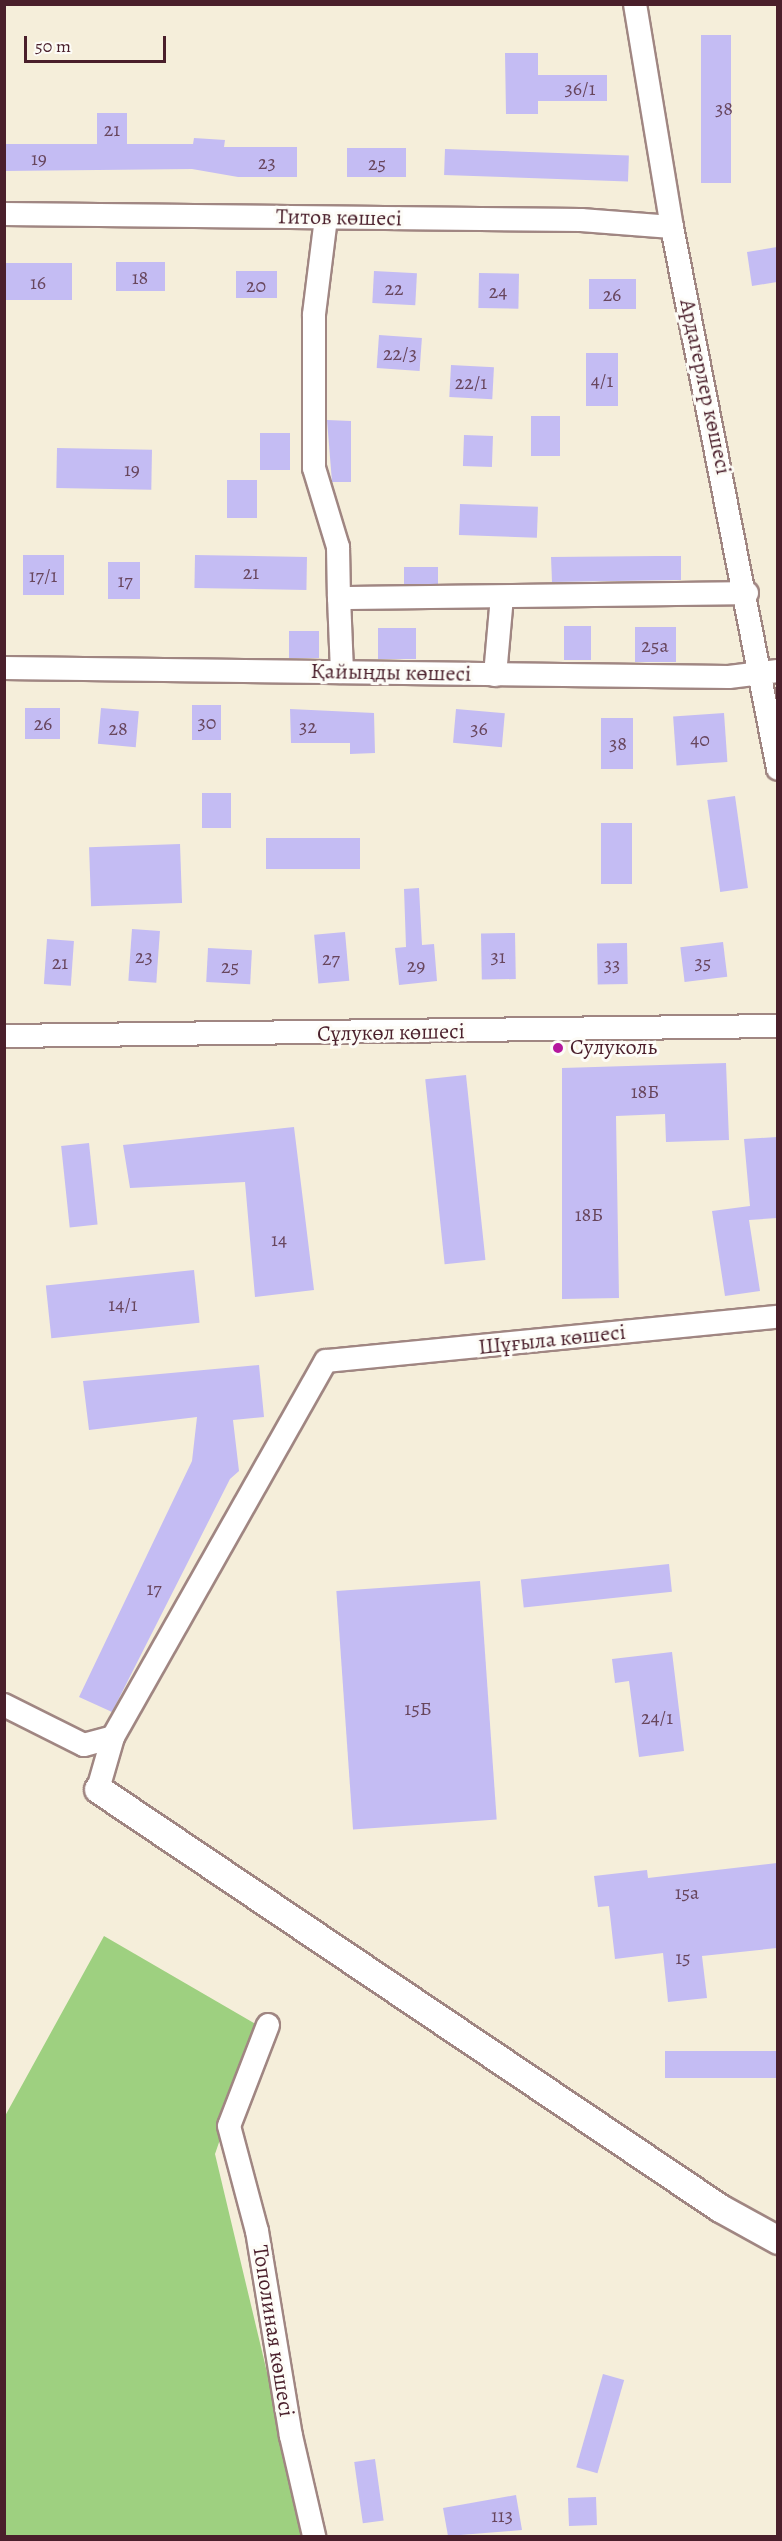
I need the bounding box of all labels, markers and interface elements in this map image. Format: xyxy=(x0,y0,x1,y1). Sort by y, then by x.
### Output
scale bar xyxy=(27,24,170,62)
text: 50 m xyxy=(35,34,71,58)
house number: 36/1 xyxy=(565,76,595,100)
house number: 38 xyxy=(715,96,733,120)
house number: 21 xyxy=(104,117,120,141)
house number: 19 xyxy=(31,146,47,170)
house number: 23 xyxy=(258,150,276,174)
house number: 25 xyxy=(368,151,386,175)
street label: Титов көшесі xyxy=(276,204,402,232)
house number: 18 xyxy=(132,265,148,289)
house number: 16 xyxy=(30,270,46,294)
house number: 20 xyxy=(246,273,266,297)
house number: 22 xyxy=(385,276,403,300)
house number: 24 xyxy=(489,279,507,303)
house number: 26 xyxy=(603,282,621,306)
street label: Ардагерлер көшесі xyxy=(674,297,736,477)
house number: 22/3 xyxy=(383,341,417,365)
house number: 4/1 xyxy=(591,368,613,392)
house number: 22/1 xyxy=(455,370,487,394)
house number: 19 xyxy=(124,457,140,481)
house number: 21 xyxy=(243,560,259,584)
house number: 17/1 xyxy=(29,563,57,587)
house number: 17 xyxy=(117,568,133,592)
house number: 25а xyxy=(641,633,669,657)
street label: Қайыңды көшесі xyxy=(311,658,471,688)
house number: 30 xyxy=(198,710,216,734)
house number: 26 xyxy=(34,711,52,735)
house number: 32 xyxy=(299,714,317,738)
house number: 28 xyxy=(108,716,128,740)
house number: 36 xyxy=(470,716,488,740)
house number: 40 xyxy=(690,727,710,751)
house number: 38 xyxy=(609,731,627,755)
house number: 23 xyxy=(135,944,153,968)
house number: 31 xyxy=(490,944,506,968)
house number: 27 xyxy=(322,946,340,970)
house number: 21 xyxy=(52,950,68,974)
house number: 35 xyxy=(695,950,711,974)
house number: 33 xyxy=(604,952,620,976)
house number: 29 xyxy=(407,953,425,977)
house number: 25 xyxy=(221,954,239,978)
street label: Сұлукөл көшесі xyxy=(317,1019,465,1047)
place label: Сулуколь xyxy=(570,1035,657,1061)
marker: Сулуколь xyxy=(551,1041,565,1055)
house number: 18Б xyxy=(631,1079,659,1103)
house number: 18Б xyxy=(575,1202,603,1226)
house number: 14 xyxy=(271,1227,287,1251)
house number: 14/1 xyxy=(108,1292,138,1316)
street label: Шұғыла көшесі xyxy=(477,1319,627,1361)
house number: 17 xyxy=(146,1576,162,1600)
house number: 15Б xyxy=(404,1696,432,1720)
house number: 24/1 xyxy=(641,1705,673,1729)
house number: 15а xyxy=(675,1880,699,1904)
house number: 15 xyxy=(675,1945,691,1969)
street label: Тополиная көшесі xyxy=(246,2243,300,2419)
house number: 113 xyxy=(491,2503,513,2527)

